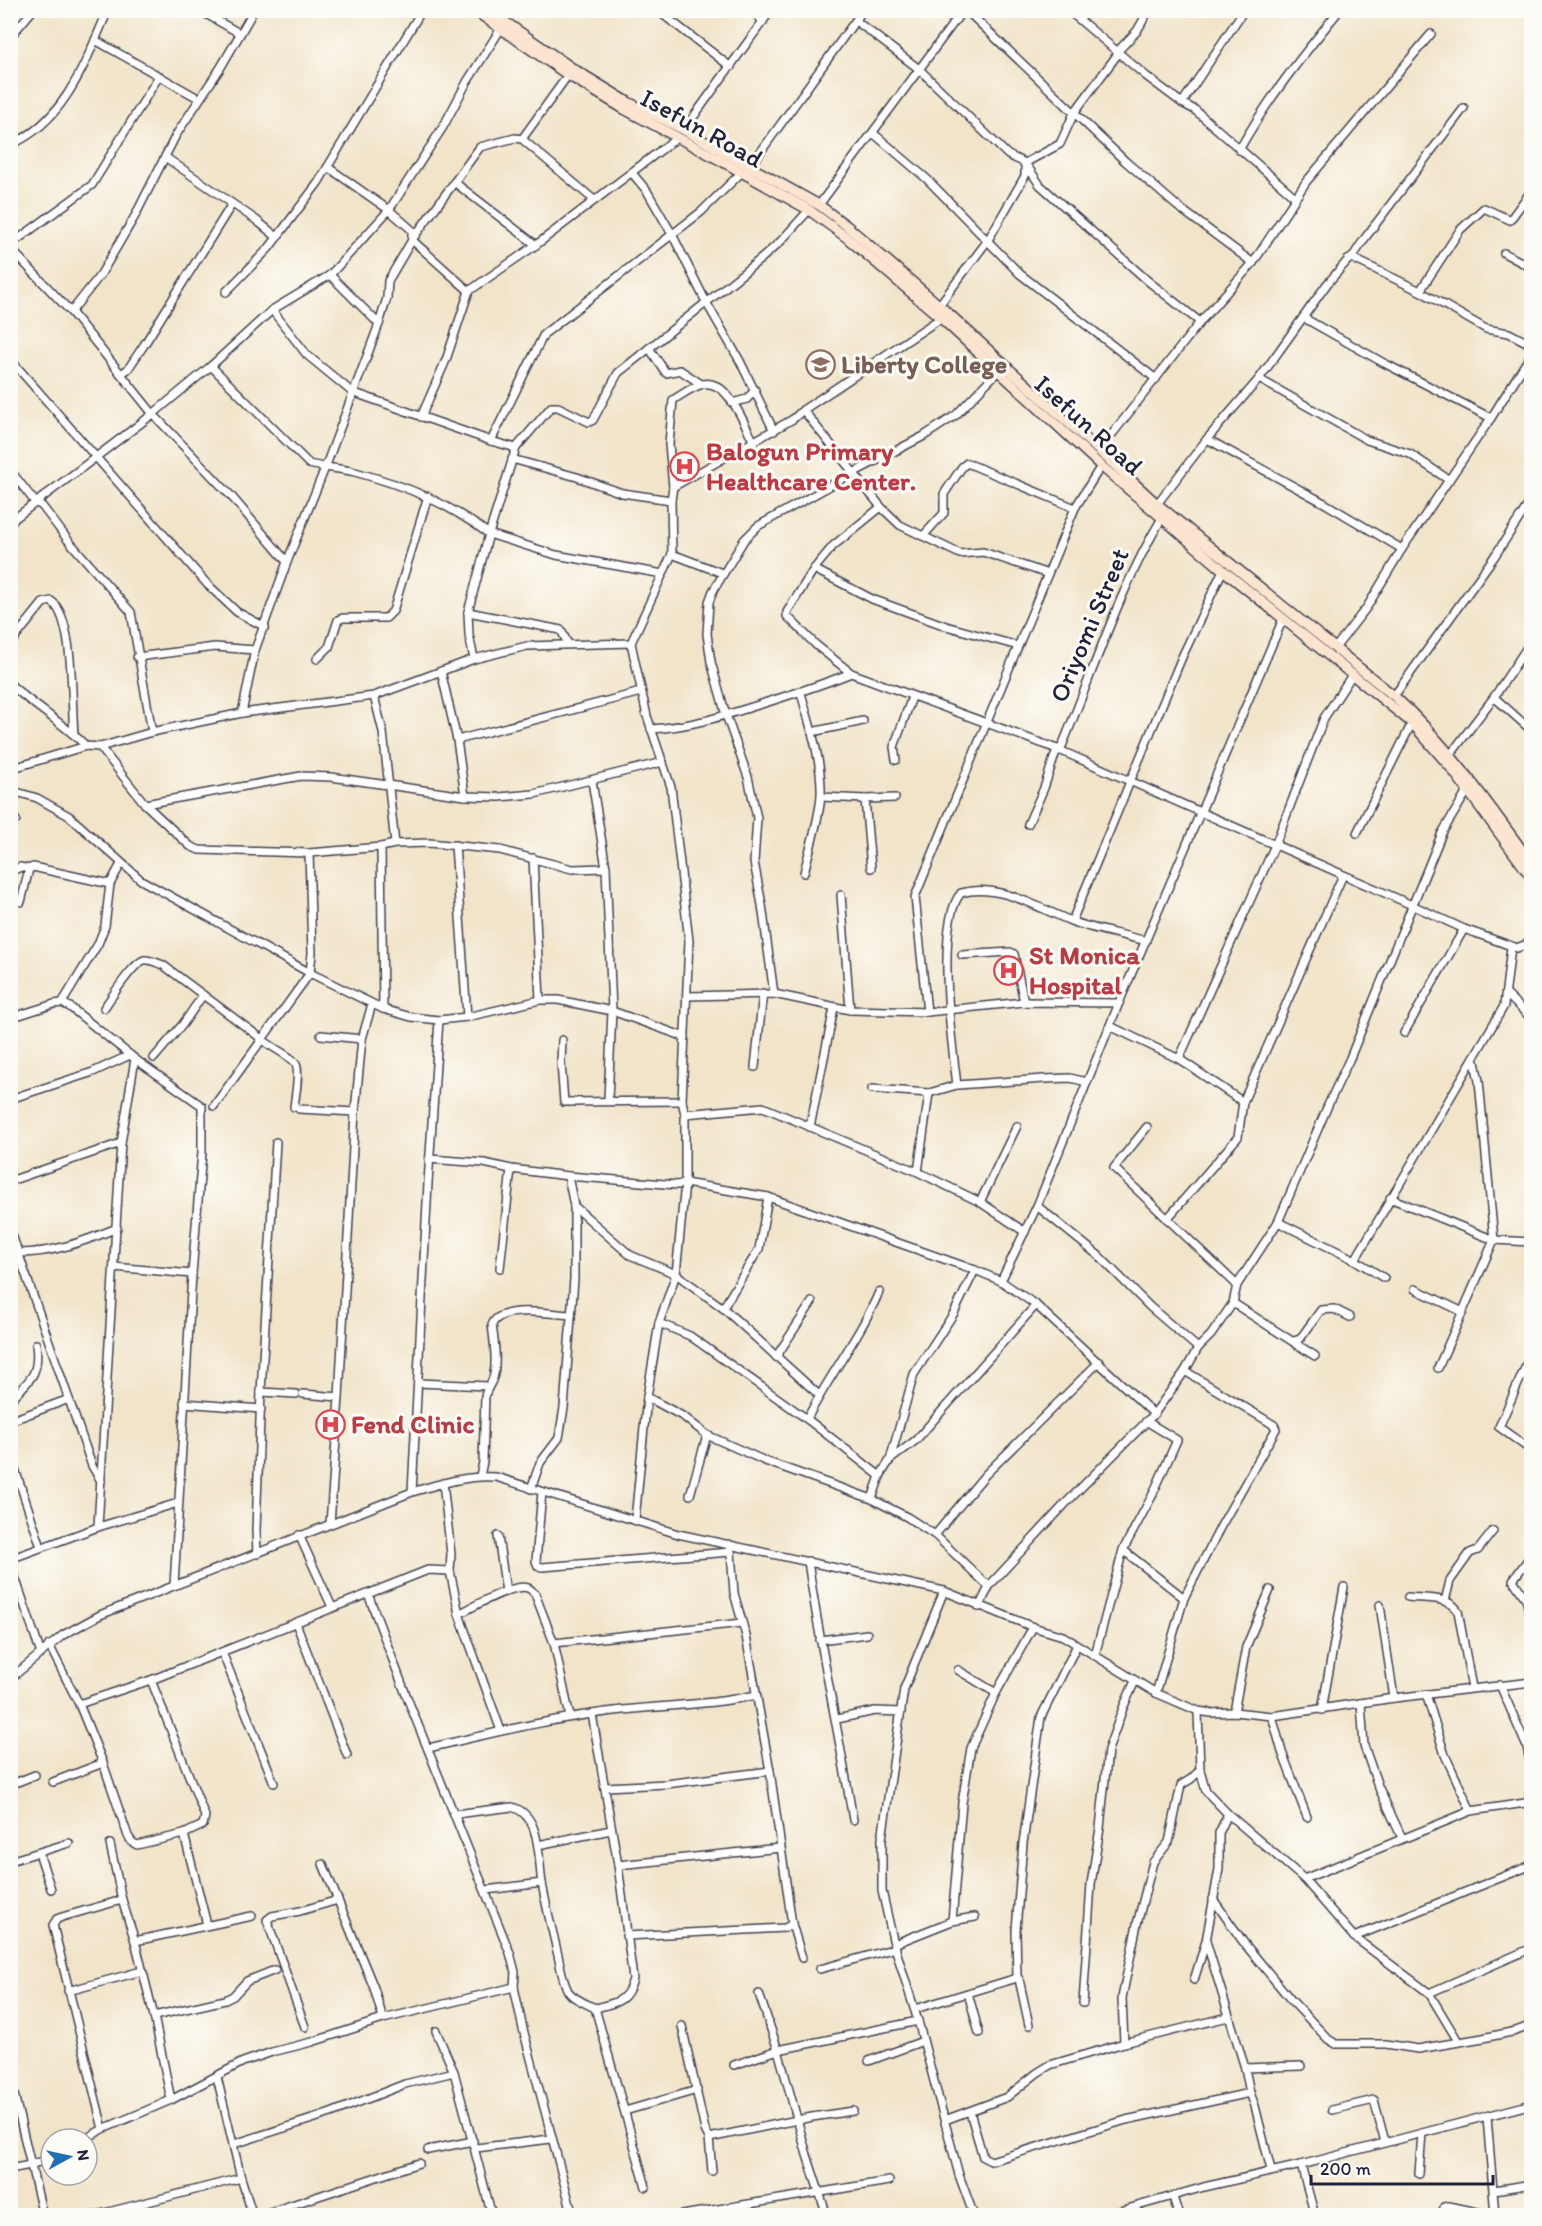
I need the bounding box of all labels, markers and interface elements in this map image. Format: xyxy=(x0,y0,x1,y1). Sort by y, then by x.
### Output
street label: Isefun Road xyxy=(635,81,769,175)
school or university icon: Liberty College xyxy=(804,348,836,380)
place label: Liberty College xyxy=(841,348,1007,380)
street label: Isefun Road xyxy=(1028,368,1150,483)
place label: Balogun Primary Healthcare Center. xyxy=(706,435,916,497)
hospital icon: Balogun Primary Healthcare Center. xyxy=(669,450,701,482)
street label: Oriyomi Street xyxy=(1042,543,1136,707)
place label: St Monica Hospital xyxy=(1029,939,1140,1001)
hospital icon: St Monica Hospital xyxy=(992,954,1024,986)
hospital icon: Fend Clinic xyxy=(314,1408,346,1440)
place label: Fend Clinic xyxy=(351,1408,474,1440)
north arrow xyxy=(39,2127,99,2187)
text: N xyxy=(73,2148,94,2162)
scale bar xyxy=(1311,2148,1492,2186)
text: 200 m xyxy=(1320,2158,1371,2180)

